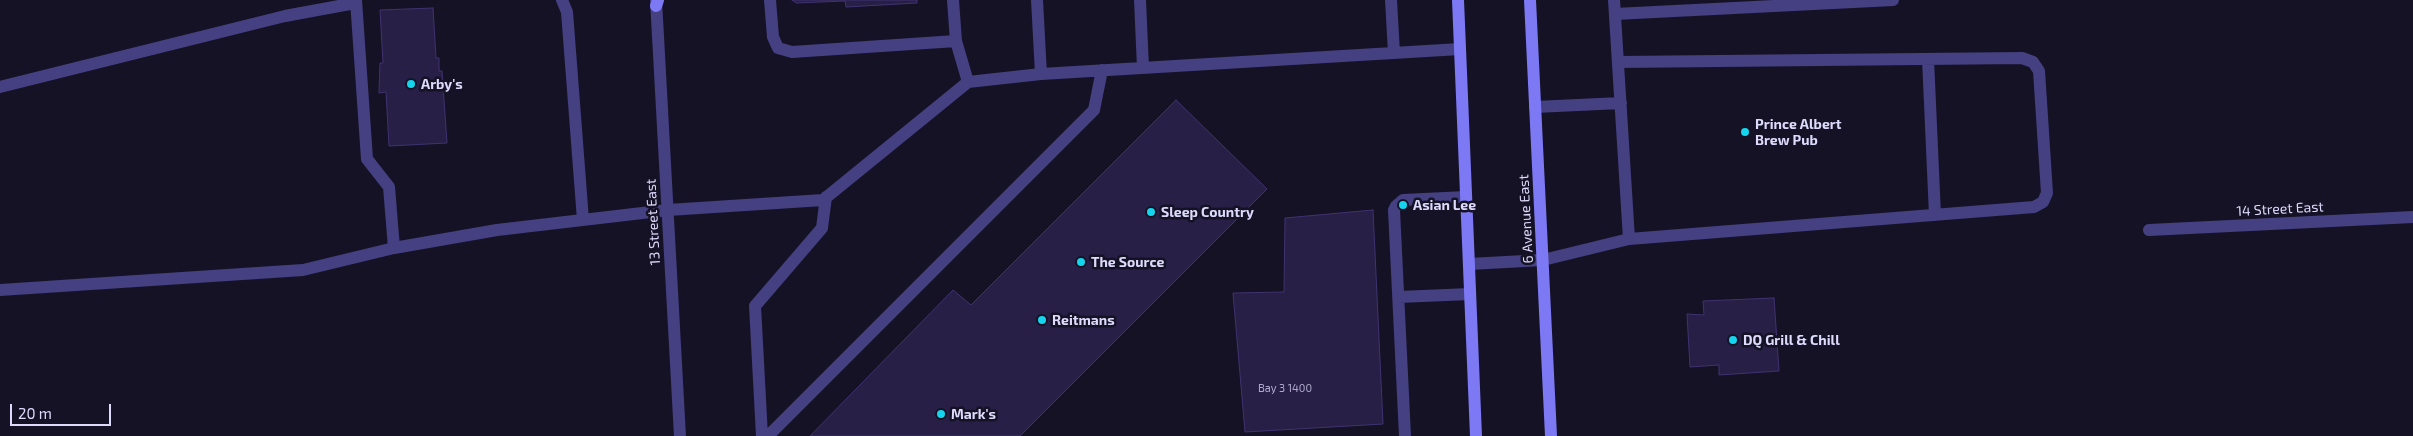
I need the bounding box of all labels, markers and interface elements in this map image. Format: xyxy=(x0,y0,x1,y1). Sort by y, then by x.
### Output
place label: Arby's xyxy=(421,76,463,92)
marker: Arby's xyxy=(405,78,417,90)
place label: Prince Albert Brew Pub xyxy=(1755,116,1842,148)
marker: Prince Albert Brew Pub xyxy=(1739,126,1751,138)
street label: 6 Avenue East xyxy=(1515,174,1537,264)
street label: 13 Street East xyxy=(642,178,664,266)
place label: Asian Lee xyxy=(1413,197,1476,213)
street label: 14 Street East xyxy=(2236,198,2324,220)
marker: Asian Lee xyxy=(1397,199,1409,211)
place label: Sleep Country xyxy=(1161,204,1254,220)
marker: Sleep Country xyxy=(1145,206,1157,218)
place label: The Source xyxy=(1091,254,1164,270)
marker: The Source xyxy=(1075,256,1087,268)
place label: Reitmans xyxy=(1052,312,1115,328)
marker: Reitmans xyxy=(1036,314,1048,326)
place label: DQ Grill & Chill xyxy=(1743,332,1840,348)
marker: DQ Grill & Chill xyxy=(1727,334,1739,346)
house number: Bay 3 1400 xyxy=(1258,381,1312,395)
scale bar xyxy=(12,394,114,426)
text: 20 m xyxy=(18,404,52,422)
place label: Mark's xyxy=(951,406,996,422)
marker: Mark's xyxy=(935,408,947,420)

